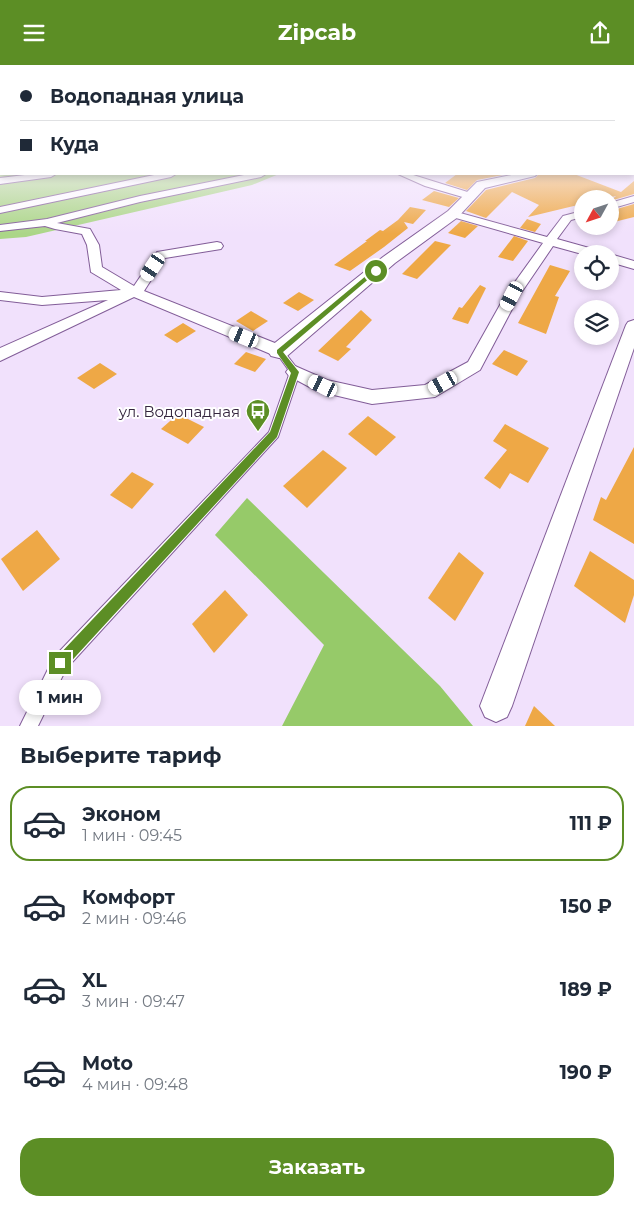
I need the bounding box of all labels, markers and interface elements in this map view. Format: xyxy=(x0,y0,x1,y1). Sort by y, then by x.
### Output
icon: menu xyxy=(20,19,48,47)
text: Zipcab xyxy=(278,19,356,46)
icon: share xyxy=(586,19,614,47)
text: Водопадная улица xyxy=(50,85,244,108)
text: Куда xyxy=(50,133,99,156)
north arrow xyxy=(574,190,619,235)
map controls xyxy=(574,190,619,345)
button: locate xyxy=(574,245,619,290)
car xyxy=(138,250,167,284)
route start xyxy=(365,260,387,282)
car xyxy=(498,279,525,313)
button: layers xyxy=(574,300,619,345)
car xyxy=(227,324,260,350)
car xyxy=(426,369,459,397)
car xyxy=(306,373,339,399)
bus stop icon: ул. Водопадная xyxy=(245,398,271,432)
place label: ул. Водопадная xyxy=(118,402,240,421)
route end xyxy=(49,652,71,674)
callout: 1 мин xyxy=(19,681,101,715)
text: 1 мин xyxy=(37,688,83,707)
text: Выберите тариф xyxy=(20,742,221,769)
icon: car xyxy=(22,801,67,846)
text: Эконом xyxy=(82,803,161,826)
text: 111 ₽ xyxy=(570,812,612,835)
text: 1 мин · 09:45 xyxy=(82,826,182,845)
icon: car xyxy=(22,884,67,929)
text: Комфорт xyxy=(82,886,175,909)
text: 150 ₽ xyxy=(560,895,612,918)
text: 2 мин · 09:46 xyxy=(82,909,186,928)
icon: car xyxy=(22,967,67,1012)
text: XL xyxy=(82,969,107,992)
text: 189 ₽ xyxy=(560,978,612,1001)
text: 3 мин · 09:47 xyxy=(82,992,185,1011)
icon: car xyxy=(22,1050,67,1095)
text: Moto xyxy=(82,1052,133,1075)
text: 190 ₽ xyxy=(559,1061,612,1084)
text: 4 мин · 09:48 xyxy=(82,1075,188,1094)
button: Заказать xyxy=(20,1138,614,1196)

